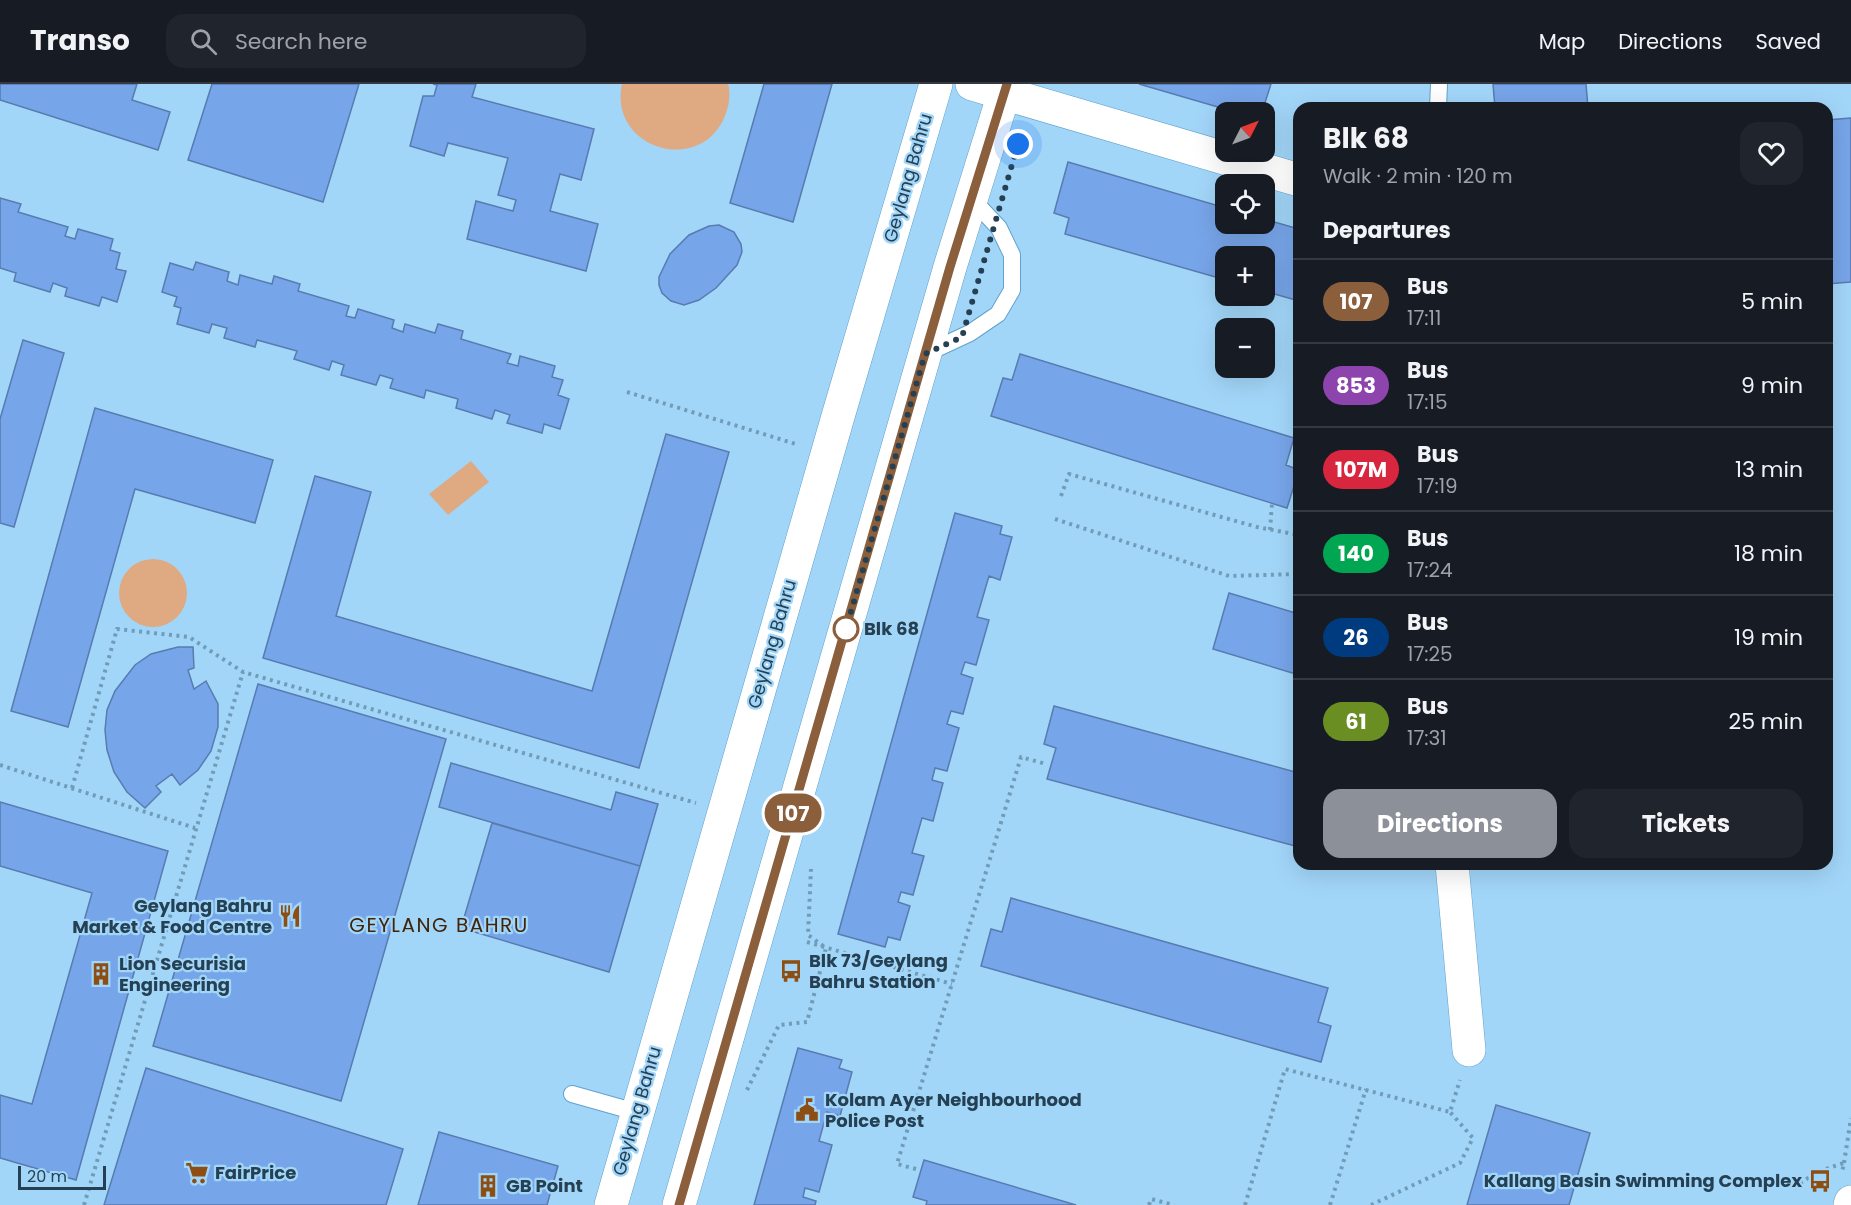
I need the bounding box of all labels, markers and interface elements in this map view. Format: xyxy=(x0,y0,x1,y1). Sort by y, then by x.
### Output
search box xyxy=(166,14,586,68)
text: Transo xyxy=(30,21,130,60)
icon: search xyxy=(187,25,220,58)
text: Search here xyxy=(235,26,367,57)
text: Map xyxy=(1539,27,1585,56)
text: Directions xyxy=(1618,27,1722,56)
text: Saved xyxy=(1755,27,1821,56)
north arrow xyxy=(1215,102,1275,162)
map controls xyxy=(1215,102,1275,378)
street label: Geylang Bahru xyxy=(877,110,938,245)
text: Blk 68 xyxy=(1323,119,1409,158)
button: heart xyxy=(1740,122,1803,185)
your location xyxy=(1003,129,1033,159)
text: Walk · 2 min · 120 m xyxy=(1323,162,1513,190)
button: locate xyxy=(1215,174,1275,234)
text: Departures xyxy=(1323,215,1451,246)
button: + xyxy=(1215,246,1275,306)
text: Bus xyxy=(1407,271,1449,302)
text: 5 min xyxy=(1741,286,1803,317)
text: 107 xyxy=(1340,287,1372,316)
text: 17:11 xyxy=(1407,304,1441,332)
button: − xyxy=(1215,318,1275,378)
text: Bus xyxy=(1407,355,1449,386)
text: 9 min xyxy=(1741,370,1803,401)
text: 853 xyxy=(1336,371,1376,400)
text: 17:15 xyxy=(1407,388,1448,416)
text: Bus xyxy=(1417,439,1459,470)
text: 13 min xyxy=(1735,454,1803,485)
text: 107M xyxy=(1335,455,1387,484)
text: 17:19 xyxy=(1417,472,1458,500)
text: Bus xyxy=(1407,523,1449,554)
text: 18 min xyxy=(1734,538,1803,569)
text: 140 xyxy=(1338,539,1374,568)
text: 17:24 xyxy=(1407,556,1453,584)
street label: Geylang Bahru xyxy=(741,576,802,711)
text: Bus xyxy=(1407,607,1449,638)
marker: Blk 68 xyxy=(833,616,859,642)
place label: Blk 68 xyxy=(864,616,919,641)
text: 19 min xyxy=(1734,622,1803,653)
text: 26 xyxy=(1343,623,1369,652)
text: 17:25 xyxy=(1407,640,1453,668)
text: Bus xyxy=(1407,691,1449,722)
text: 25 min xyxy=(1729,706,1803,737)
text: 61 xyxy=(1345,707,1367,736)
text: 17:31 xyxy=(1407,724,1447,752)
button: Directions xyxy=(1323,789,1557,858)
button: Tickets xyxy=(1569,789,1803,858)
line badge: 107 xyxy=(758,794,828,832)
text: 107 xyxy=(777,799,809,828)
place label: Geylang Bahru Market & Food Centre xyxy=(72,893,272,939)
restaurant icon: Geylang Bahru Market & Food Centre xyxy=(277,903,303,929)
district label: GEYLANG BAHRU xyxy=(349,911,529,939)
place label: Blk 73/Geylang Bahru Station xyxy=(809,948,948,994)
place label: Lion Securisia Engineering xyxy=(119,951,246,997)
bus stop icon: Blk 73/Geylang Bahru Station xyxy=(778,958,804,984)
building icon: Lion Securisia Engineering xyxy=(88,961,114,987)
street label: Geylang Bahru xyxy=(606,1043,667,1178)
place label: Kolam Ayer Neighbourhood Police Post xyxy=(825,1087,1082,1133)
public building icon: Kolam Ayer Neighbourhood Police Post xyxy=(794,1097,820,1123)
supermarket icon: FairPrice xyxy=(184,1160,210,1186)
place label: FairPrice xyxy=(215,1160,296,1185)
scale bar xyxy=(18,1163,106,1190)
text: 20 m xyxy=(27,1165,67,1188)
place label: Kallang Basin Swimming Complex xyxy=(1484,1168,1802,1193)
bus stop icon: Kallang Basin Swimming Complex xyxy=(1807,1168,1833,1194)
building icon: GB Point xyxy=(475,1173,501,1199)
place label: GB Point xyxy=(506,1173,583,1198)

